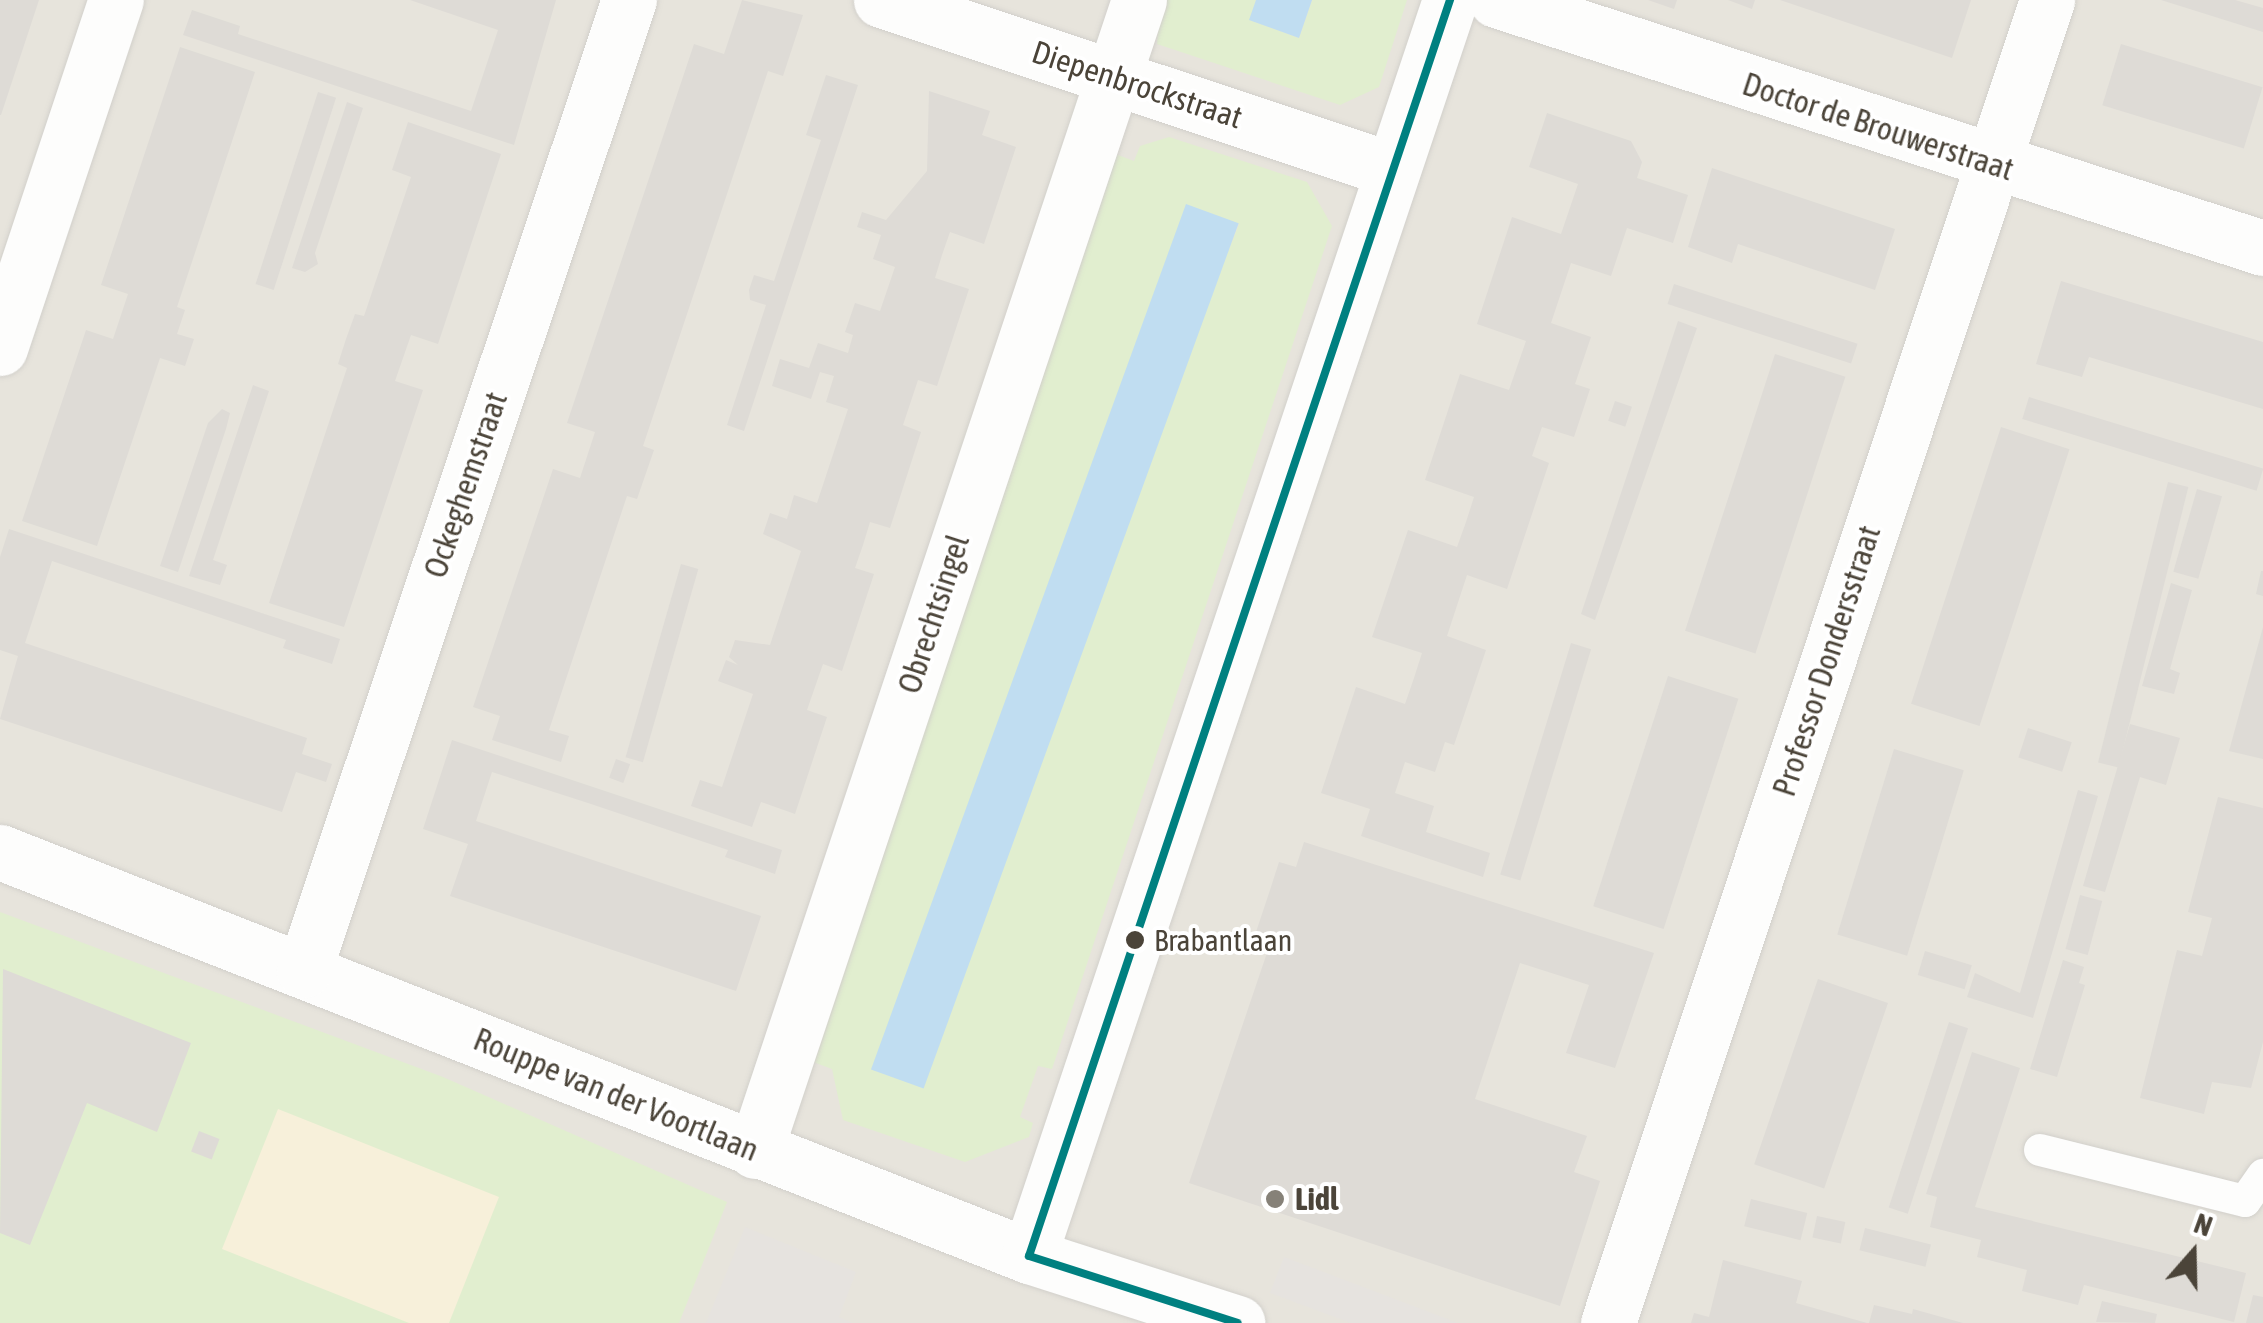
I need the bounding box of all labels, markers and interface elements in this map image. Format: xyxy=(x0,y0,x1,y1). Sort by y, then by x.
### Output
street label: Diepenbrockstraat xyxy=(1027,33,1247,137)
street label: Doctor de Brouwerstraat xyxy=(1738,65,2018,189)
street label: Ockeghemstraat xyxy=(416,387,516,583)
street label: Professor Dondersstraat xyxy=(1765,521,1889,801)
street label: Obrechtsingel xyxy=(890,530,978,698)
place label: Brabantlaan xyxy=(1154,922,1292,958)
marker: Brabantlaan xyxy=(1125,930,1145,950)
street label: Rouppe van der Voortlaan xyxy=(468,1020,764,1170)
place label: Lidl xyxy=(1295,1180,1338,1218)
marker: Lidl xyxy=(1264,1188,1286,1210)
north arrow xyxy=(2143,1203,2243,1303)
text: N xyxy=(2190,1207,2217,1243)

